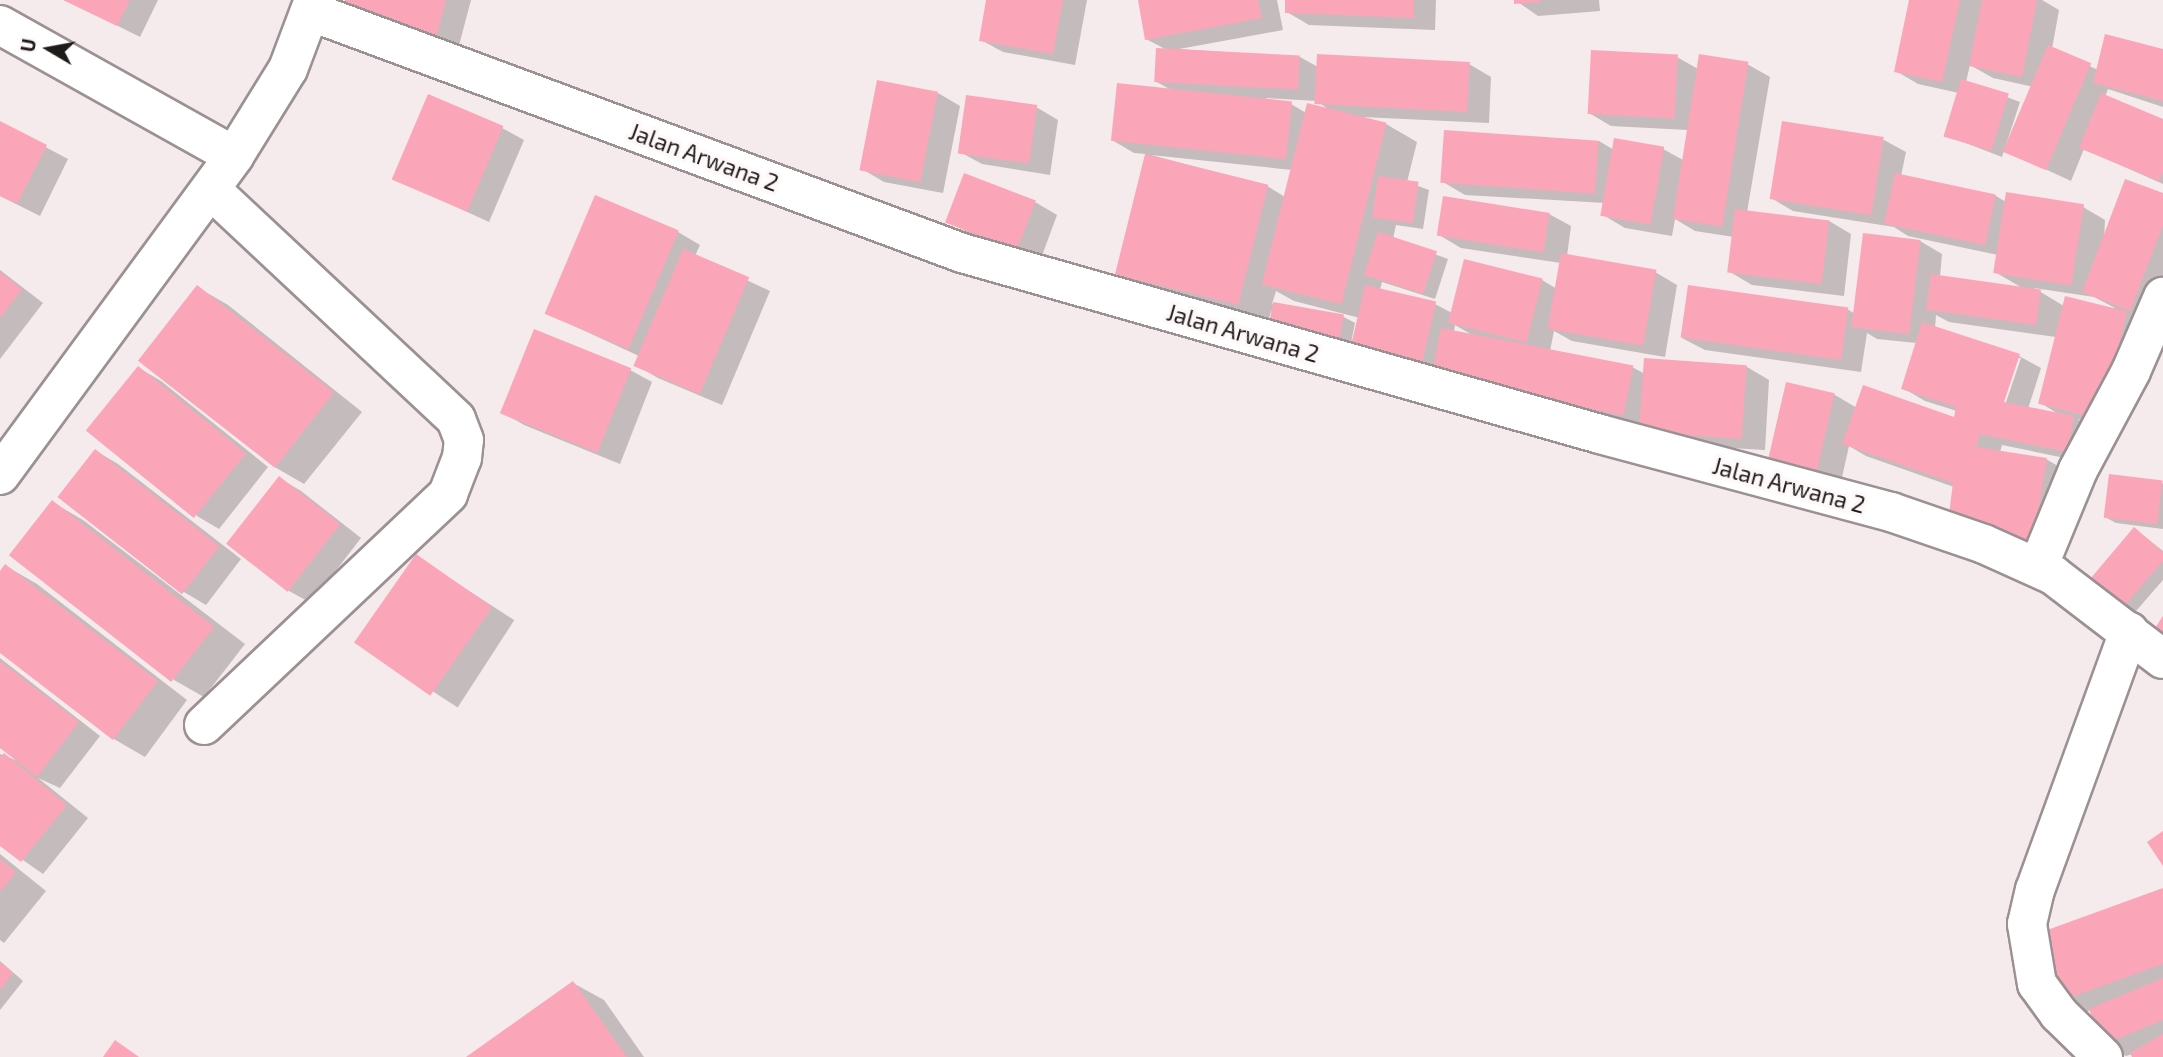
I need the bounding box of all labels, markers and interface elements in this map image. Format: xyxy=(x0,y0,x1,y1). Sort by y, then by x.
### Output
north arrow xyxy=(14,14,84,84)
text: U xyxy=(15,37,40,54)
street label: Jalan Arwana 2 xyxy=(625,117,783,197)
street label: Jalan Arwana 2 xyxy=(1164,298,1322,368)
street label: Jalan Arwana 2 xyxy=(1709,451,1869,519)

